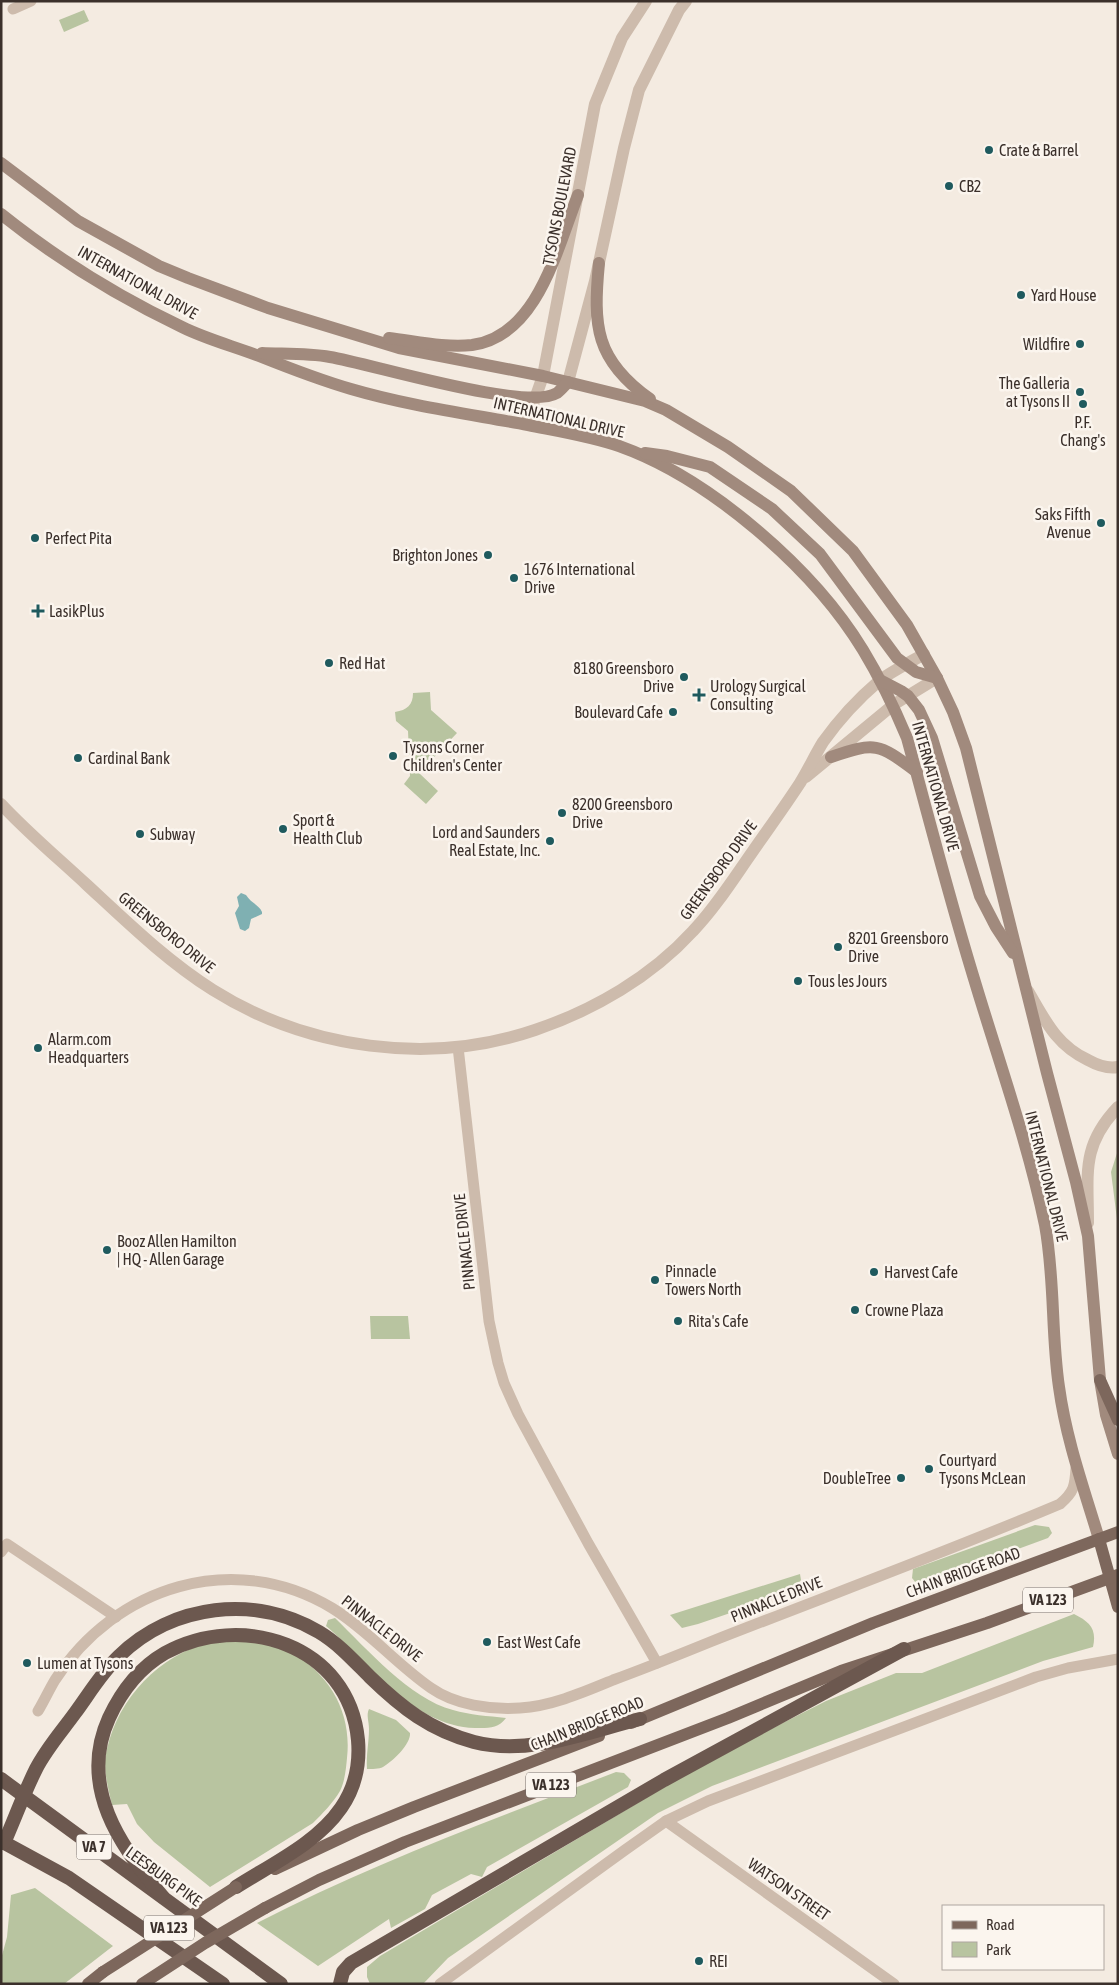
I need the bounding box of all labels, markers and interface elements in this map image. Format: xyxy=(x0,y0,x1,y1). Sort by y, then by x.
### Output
place label: Crate & Barrel xyxy=(999,141,1079,159)
marker: Crate & Barrel xyxy=(983,144,995,156)
street label: TYSONS BOULEVARD xyxy=(539,145,579,267)
place label: CB2 xyxy=(959,177,981,195)
marker: CB2 xyxy=(943,180,955,192)
street label: INTERNATIONAL DRIVE xyxy=(75,242,201,322)
place label: Yard House xyxy=(1031,286,1097,304)
marker: Yard House xyxy=(1015,289,1027,301)
place label: Wildfire xyxy=(1023,335,1070,353)
marker: Wildfire xyxy=(1074,338,1086,350)
place label: The Galleria at Tysons II xyxy=(999,374,1070,411)
marker: The Galleria at Tysons II xyxy=(1074,386,1086,398)
street label: INTERNATIONAL DRIVE xyxy=(492,393,626,441)
marker: P.F. Chang's xyxy=(1077,398,1089,410)
place label: P.F. Chang's xyxy=(1060,413,1106,450)
place label: Saks Fifth Avenue xyxy=(1035,505,1091,541)
marker: Saks Fifth Avenue xyxy=(1095,517,1107,529)
place label: Perfect Pita xyxy=(45,529,112,547)
marker: Perfect Pita xyxy=(29,532,41,544)
place label: Brighton Jones xyxy=(392,546,478,565)
marker: Brighton Jones xyxy=(482,549,494,561)
place label: 1676 International Drive xyxy=(524,560,636,596)
marker: 1676 International Drive xyxy=(508,572,520,584)
place label: LasikPlus xyxy=(49,602,105,620)
marker: LasikPlus xyxy=(31,604,45,618)
place label: Red Hat xyxy=(339,654,386,672)
marker: Red Hat xyxy=(323,657,335,669)
place label: 8180 Greensboro Drive xyxy=(573,659,674,695)
marker: 8180 Greensboro Drive xyxy=(678,671,690,683)
place label: Urology Surgical Consulting xyxy=(710,677,807,714)
marker: Urology Surgical Consulting xyxy=(692,688,706,702)
place label: Boulevard Cafe xyxy=(574,703,663,721)
marker: Boulevard Cafe xyxy=(667,706,679,718)
street label: INTERNATIONAL DRIVE xyxy=(909,719,963,853)
place label: Tysons Corner Children's Center xyxy=(403,738,502,774)
place label: Cardinal Bank xyxy=(88,749,170,767)
marker: Tysons Corner Children's Center xyxy=(387,750,399,762)
marker: Cardinal Bank xyxy=(72,752,84,764)
place label: 8200 Greensboro Drive xyxy=(572,795,673,831)
marker: 8200 Greensboro Drive xyxy=(556,807,568,819)
place label: Sport & Health Club xyxy=(293,811,363,847)
street label: GREENSBORO DRIVE xyxy=(676,817,760,923)
marker: Sport & Health Club xyxy=(277,823,289,835)
place label: Lord and Saunders Real Estate, Inc. xyxy=(432,823,540,859)
place label: Subway xyxy=(150,825,196,844)
marker: Subway xyxy=(134,828,146,840)
marker: Lord and Saunders Real Estate, Inc. xyxy=(544,835,556,847)
street label: GREENSBORO DRIVE xyxy=(115,888,219,976)
place label: 8201 Greensboro Drive xyxy=(848,929,949,965)
marker: 8201 Greensboro Drive xyxy=(832,941,844,953)
place label: Tous les Jours xyxy=(808,972,887,990)
marker: Tous les Jours xyxy=(792,975,804,987)
place label: Alarm.com Headquarters xyxy=(48,1030,129,1067)
marker: Alarm.com Headquarters xyxy=(32,1042,44,1054)
street label: INTERNATIONAL DRIVE xyxy=(1022,1109,1072,1243)
street label: PINNACLE DRIVE xyxy=(450,1193,478,1291)
place label: Booz Allen Hamilton | HQ - Allen Garage xyxy=(117,1232,237,1269)
marker: Booz Allen Hamilton | HQ - Allen Garage xyxy=(101,1244,113,1256)
place label: Pinnacle Towers North xyxy=(665,1262,742,1298)
place label: Harvest Cafe xyxy=(884,1263,958,1281)
marker: Harvest Cafe xyxy=(868,1266,880,1278)
marker: Pinnacle Towers North xyxy=(649,1274,661,1286)
place label: Crowne Plaza xyxy=(865,1301,944,1319)
marker: Crowne Plaza xyxy=(849,1304,861,1316)
place label: Rita's Cafe xyxy=(688,1312,749,1330)
marker: Rita's Cafe xyxy=(672,1315,684,1327)
place label: Courtyard Tysons McLean xyxy=(939,1451,1026,1488)
marker: Courtyard Tysons McLean xyxy=(923,1463,935,1475)
place label: DoubleTree xyxy=(823,1469,891,1487)
marker: DoubleTree xyxy=(895,1472,907,1484)
street label: CHAIN BRIDGE ROAD xyxy=(903,1543,1023,1601)
street label: PINNACLE DRIVE xyxy=(728,1572,824,1625)
road number: VA 123 xyxy=(1023,1588,1073,1612)
street label: PINNACLE DRIVE xyxy=(338,1591,426,1665)
place label: East West Cafe xyxy=(497,1633,581,1651)
marker: East West Cafe xyxy=(481,1636,493,1648)
place label: Lumen at Tysons xyxy=(37,1654,134,1673)
marker: Lumen at Tysons xyxy=(21,1657,33,1669)
street label: CHAIN BRIDGE ROAD xyxy=(528,1692,646,1754)
road number: VA 123 xyxy=(526,1772,576,1798)
road number: VA 7 xyxy=(76,1834,112,1860)
street label: LEESBURG PIKE xyxy=(123,1843,205,1909)
street label: WATSON STREET xyxy=(745,1854,833,1924)
legend xyxy=(942,1905,1104,1970)
road number: VA 123 xyxy=(144,1916,194,1940)
text: Road xyxy=(986,1916,1015,1933)
text: Park xyxy=(986,1941,1011,1958)
place label: REI xyxy=(709,1952,728,1970)
marker: REI xyxy=(693,1955,705,1967)

